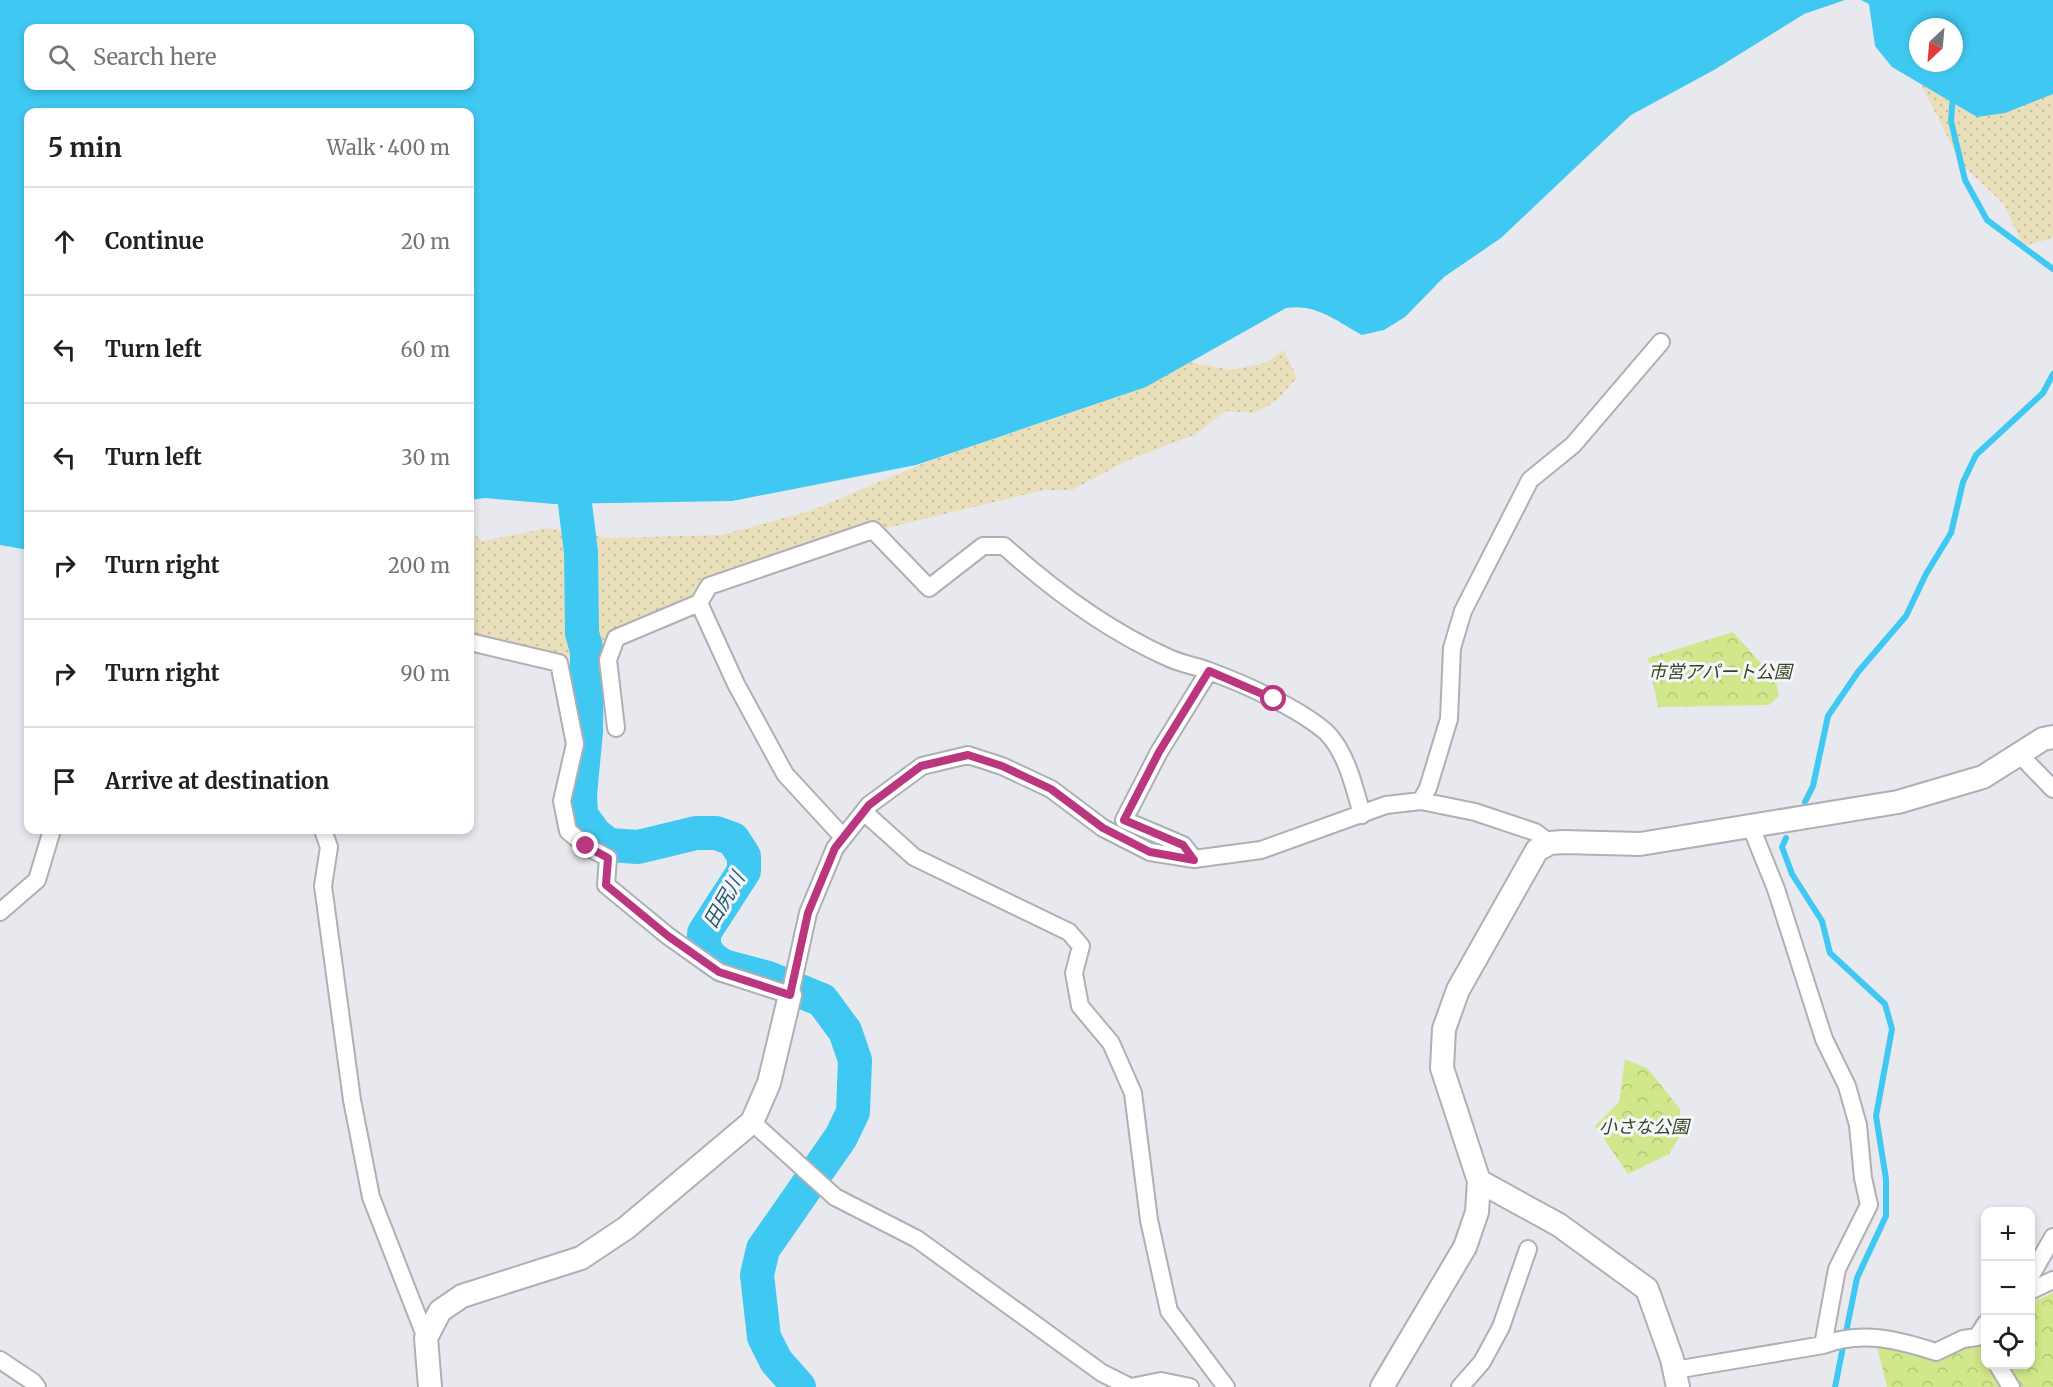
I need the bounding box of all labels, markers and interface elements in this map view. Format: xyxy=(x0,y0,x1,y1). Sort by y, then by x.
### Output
north arrow xyxy=(1909,18,1963,72)
search box xyxy=(24,24,474,90)
icon: search xyxy=(45,41,78,74)
text: Search here xyxy=(93,43,216,71)
text: 5 min xyxy=(48,131,122,164)
text: Walk · 400 m xyxy=(327,135,450,160)
icon: ahead xyxy=(48,225,81,258)
text: Continue xyxy=(105,227,204,255)
text: 20 m xyxy=(401,229,450,254)
icon: left xyxy=(48,333,81,366)
text: Turn left xyxy=(105,335,202,363)
text: 60 m xyxy=(400,337,450,362)
icon: left xyxy=(48,441,81,474)
text: Turn left xyxy=(105,443,202,471)
text: 30 m xyxy=(401,445,450,470)
icon: right xyxy=(48,549,81,582)
text: Turn right xyxy=(105,551,219,579)
text: 200 m xyxy=(388,553,450,578)
icon: right xyxy=(48,657,81,690)
text: Turn right xyxy=(105,659,219,687)
park label: 市営アパート公園 xyxy=(1648,660,1795,683)
text: 90 m xyxy=(400,661,450,686)
route start xyxy=(1260,685,1286,711)
icon: arrive xyxy=(48,765,81,798)
text: Arrive at destination xyxy=(105,767,329,795)
route end xyxy=(572,832,598,858)
water label: 田尻川 xyxy=(698,866,750,932)
park label: 小さな公園 xyxy=(1599,1115,1692,1138)
map controls xyxy=(1981,1207,2035,1369)
button: + xyxy=(1981,1207,2035,1261)
button: − xyxy=(1981,1261,2035,1315)
button: locate xyxy=(1981,1315,2035,1369)

